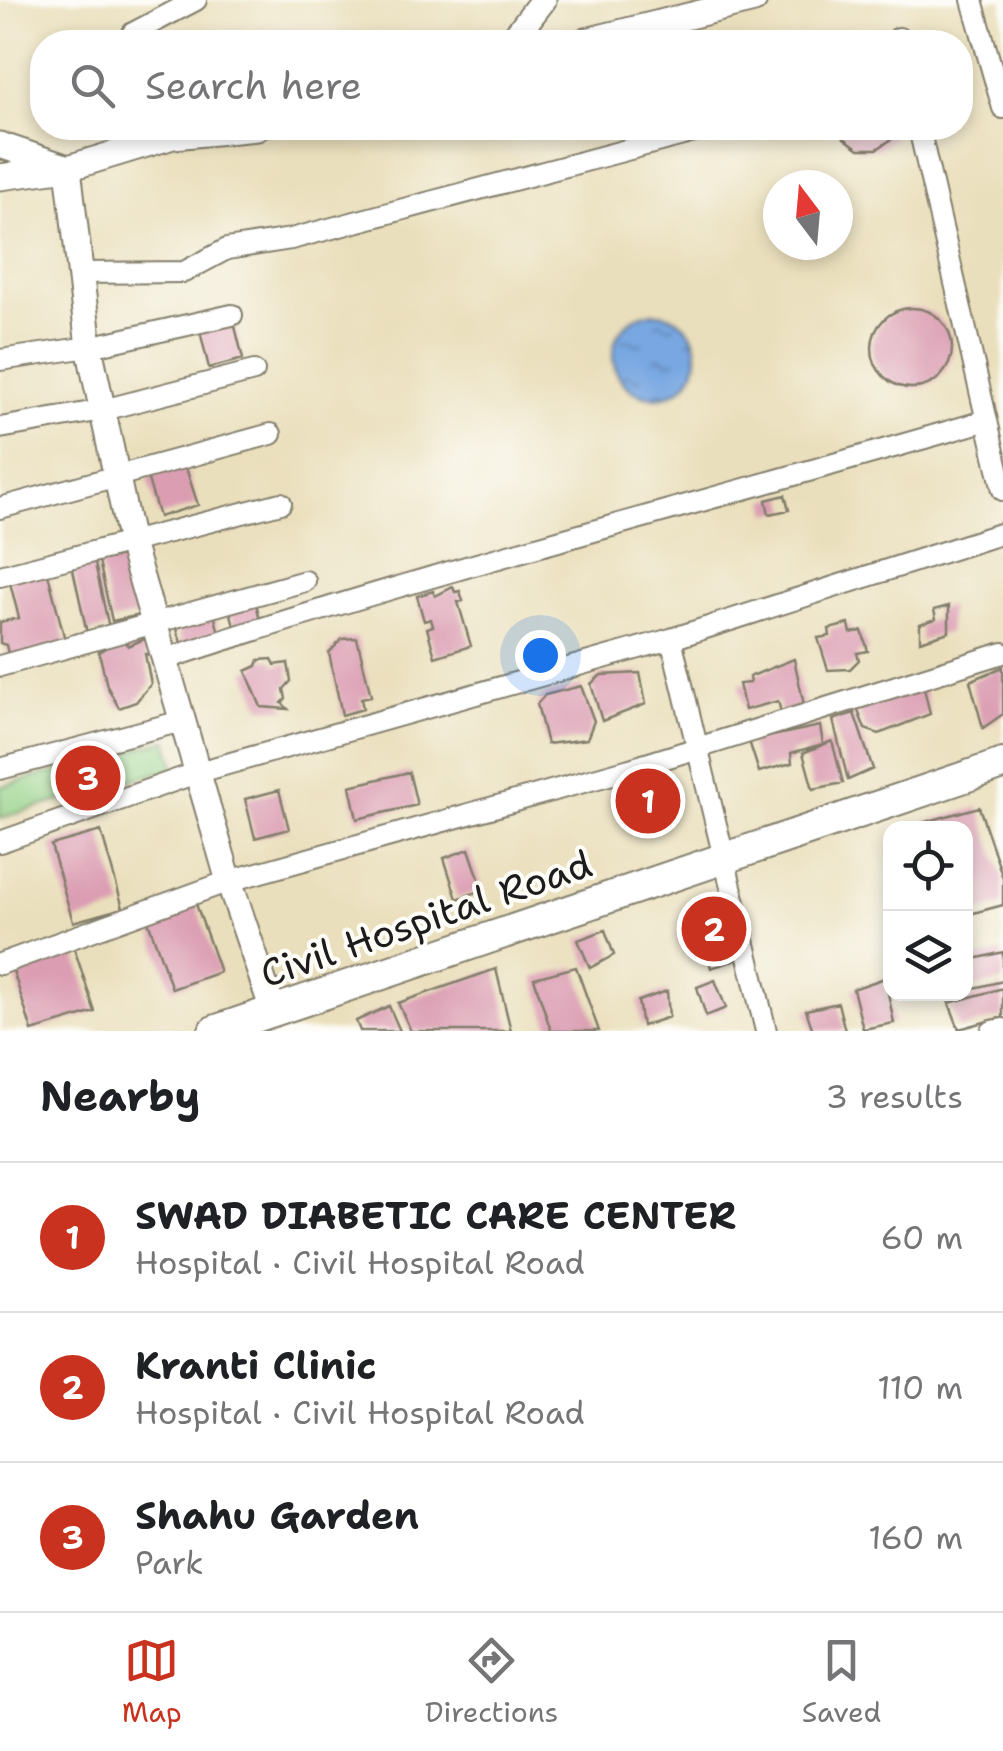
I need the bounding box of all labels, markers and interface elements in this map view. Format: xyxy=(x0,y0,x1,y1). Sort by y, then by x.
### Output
search box xyxy=(30,30,973,140)
icon: search xyxy=(65,58,120,113)
text: Search here xyxy=(145,60,362,111)
north arrow xyxy=(763,170,853,260)
your location xyxy=(515,630,566,681)
pin: 3 xyxy=(56,740,120,816)
pin: 1 xyxy=(616,764,680,838)
map controls xyxy=(883,821,973,1001)
button: locate xyxy=(883,821,973,911)
street label: Civil Hospital Road xyxy=(253,838,598,999)
pin: 2 xyxy=(682,892,746,966)
button: layers xyxy=(883,911,973,1001)
text: Nearby xyxy=(40,1068,200,1124)
text: 3 results xyxy=(826,1075,963,1118)
text: SWAD DIABETIC CARE CENTER xyxy=(135,1190,736,1241)
text: 1 xyxy=(65,1216,80,1259)
text: 60 m xyxy=(881,1216,963,1259)
text: Hospital · Civil Hospital Road xyxy=(135,1241,585,1284)
text: Kranti Clinic xyxy=(135,1340,377,1391)
text: 2 xyxy=(61,1366,84,1409)
text: 110 m xyxy=(877,1366,963,1409)
text: Hospital · Civil Hospital Road xyxy=(135,1391,585,1434)
text: Shahu Garden xyxy=(135,1490,419,1541)
text: 3 xyxy=(61,1516,84,1559)
text: 160 m xyxy=(868,1516,963,1559)
text: Park xyxy=(135,1541,204,1584)
tab: Map xyxy=(122,1633,182,1731)
tab: Directions xyxy=(425,1633,558,1731)
tab: Saved xyxy=(802,1633,881,1731)

